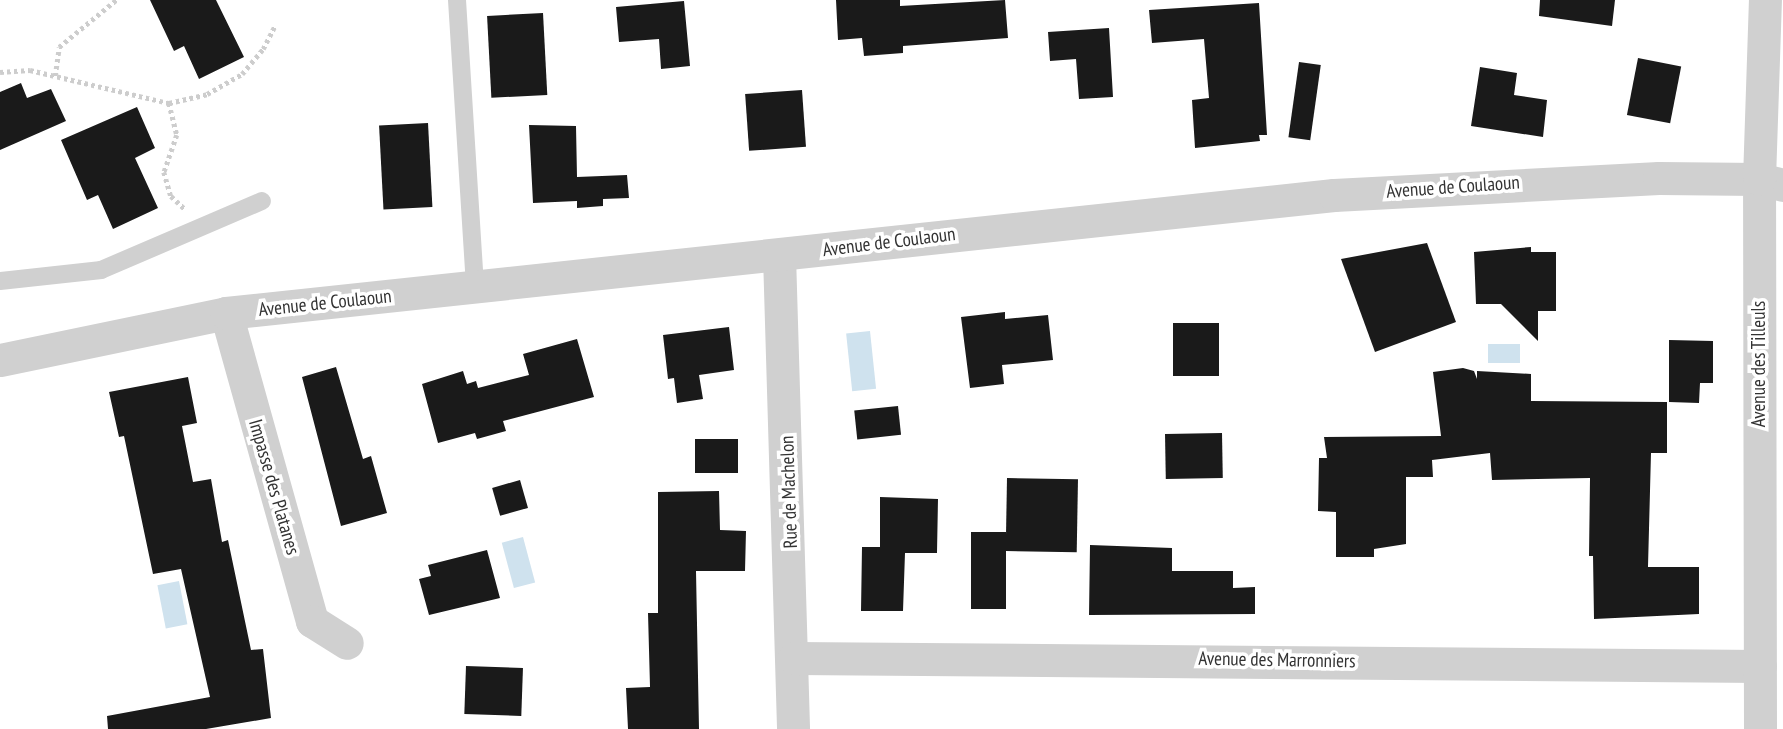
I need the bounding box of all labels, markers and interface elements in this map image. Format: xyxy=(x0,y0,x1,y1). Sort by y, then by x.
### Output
street label: Avenue de Coulaoun xyxy=(1386,171,1520,203)
street label: Avenue de Coulaoun xyxy=(821,223,957,261)
street label: Avenue de Coulaoun xyxy=(257,285,393,321)
street label: Avenue des Tilleuls xyxy=(1748,300,1770,428)
street label: Impasse des Platanes xyxy=(244,417,304,557)
street label: Rue de Machelon xyxy=(776,435,802,549)
street label: Avenue des Marronniers xyxy=(1198,647,1356,673)

